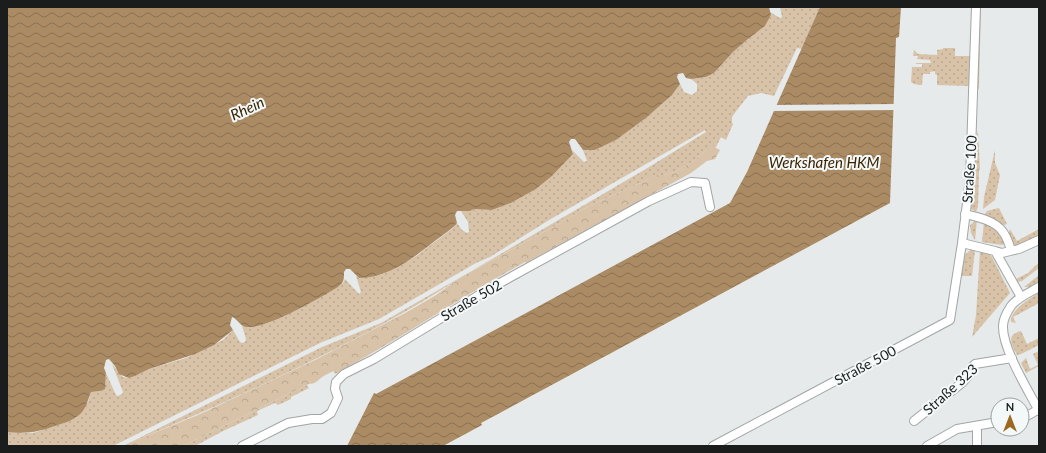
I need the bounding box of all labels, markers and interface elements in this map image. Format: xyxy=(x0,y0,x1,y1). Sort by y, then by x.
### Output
water label: Rhein xyxy=(227,92,267,124)
street label: Straße 100 xyxy=(958,135,980,203)
water label: Werkshafen HKM xyxy=(769,153,879,171)
street label: Straße 502 xyxy=(437,276,505,324)
street label: Straße 500 xyxy=(831,342,899,388)
street label: Straße 323 xyxy=(919,360,981,418)
north arrow xyxy=(990,397,1030,437)
text: N xyxy=(1006,400,1014,413)

